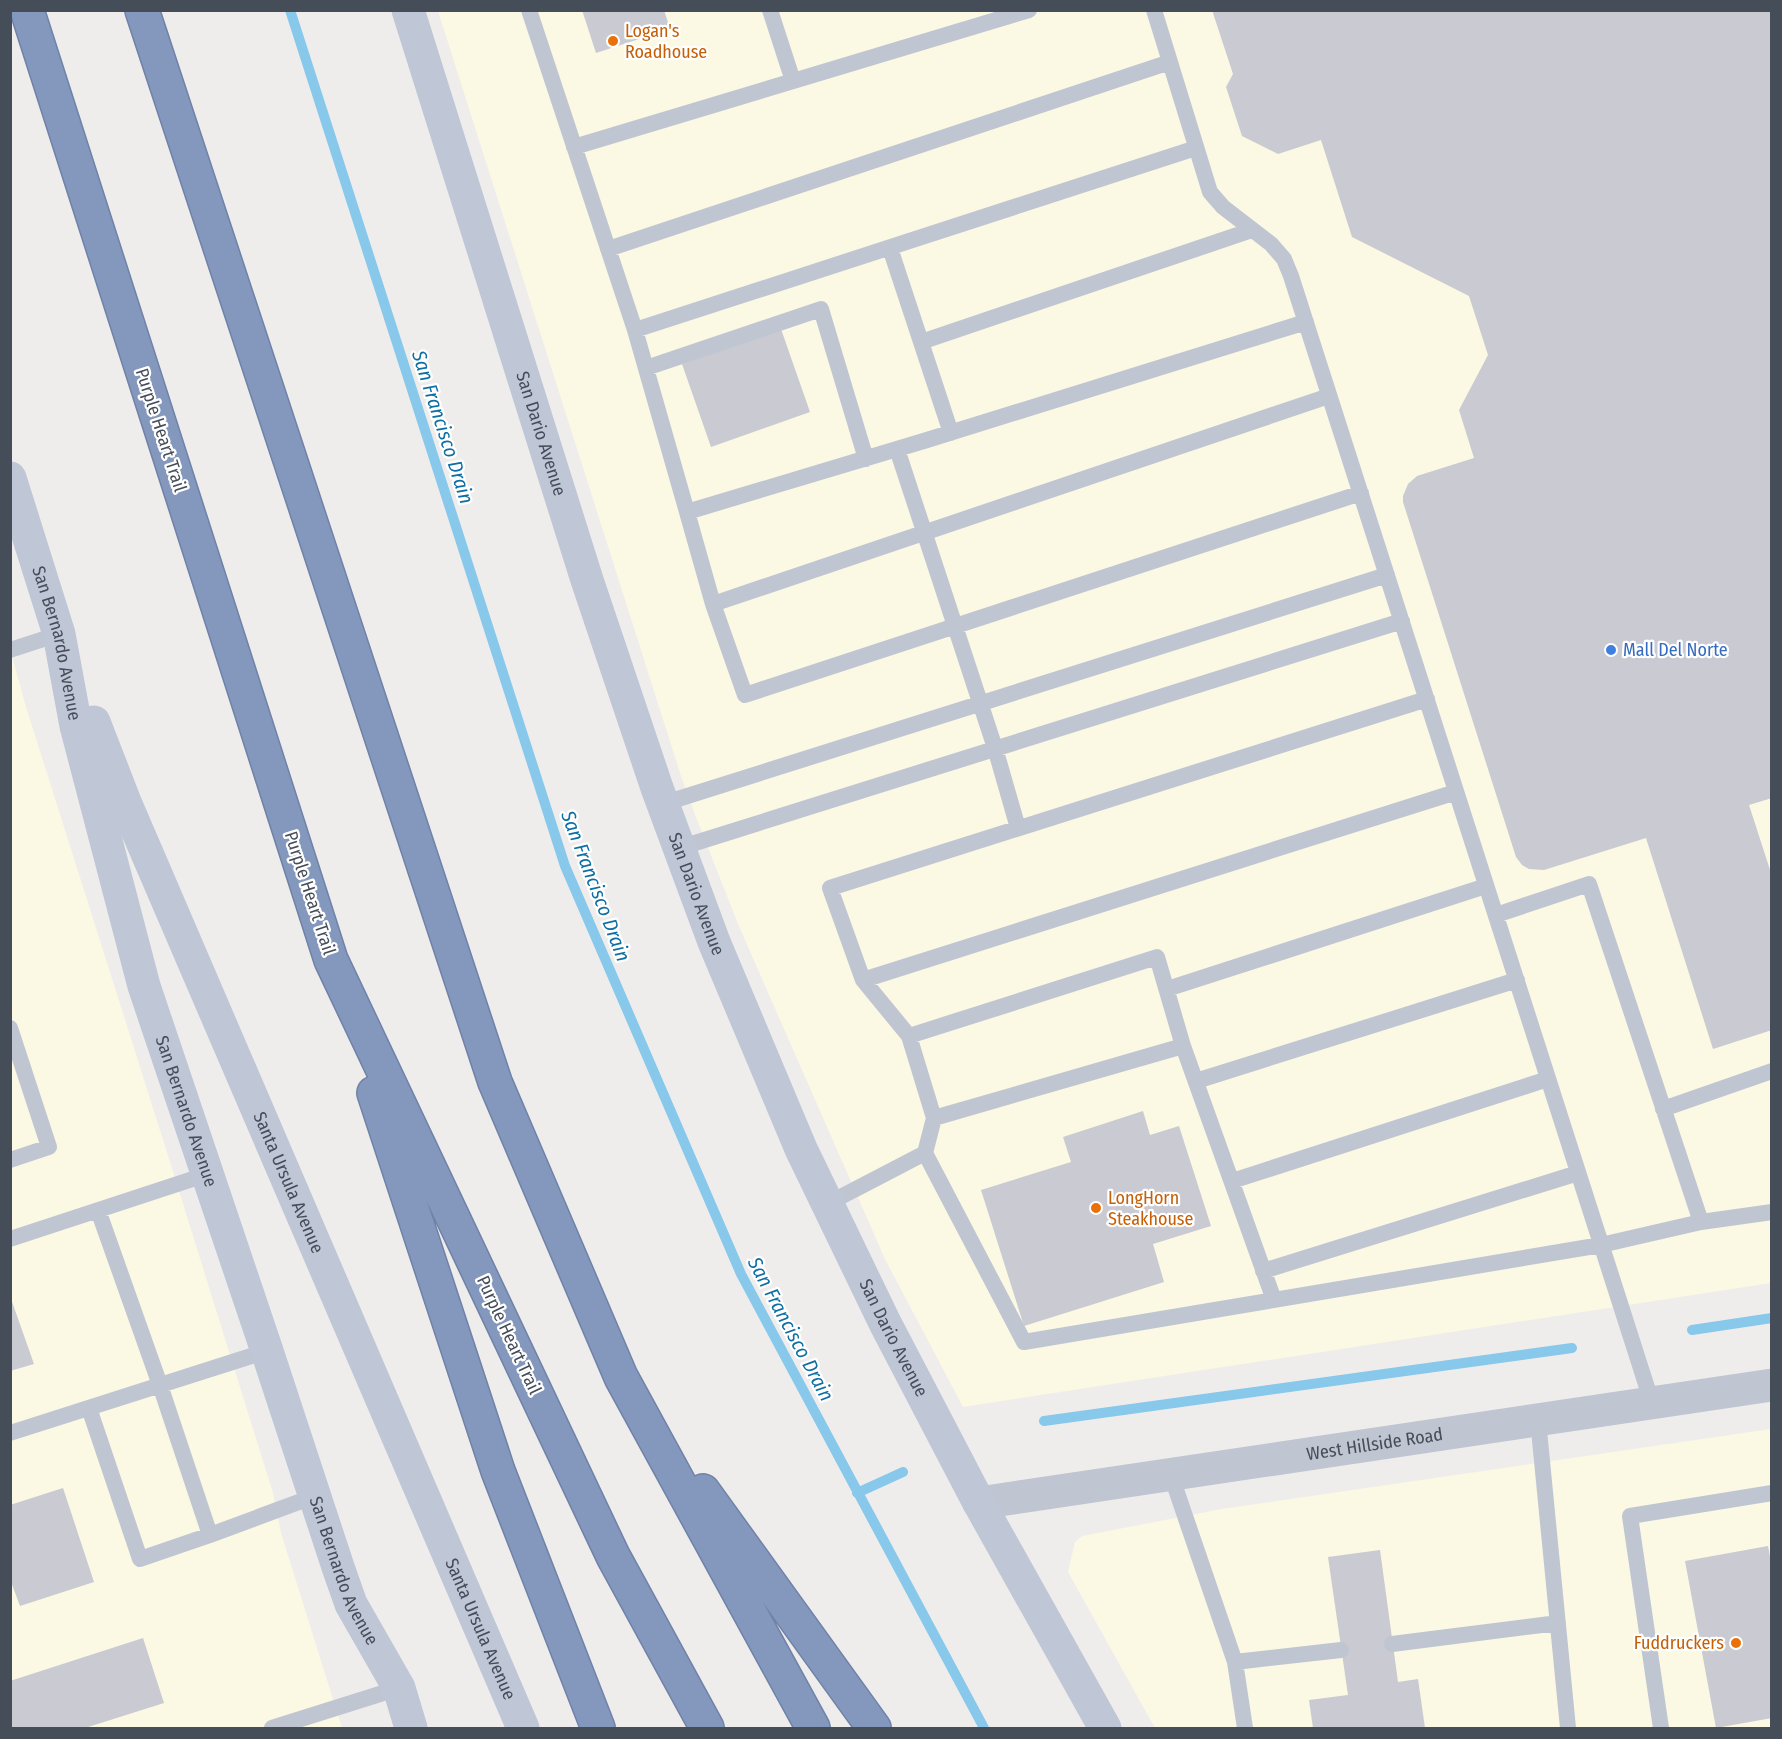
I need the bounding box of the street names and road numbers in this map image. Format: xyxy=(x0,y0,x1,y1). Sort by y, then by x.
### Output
street label: Purple Heart Trail xyxy=(131,365,191,495)
street label: San Dario Avenue xyxy=(511,369,571,499)
street label: San Bernardo Avenue xyxy=(27,563,86,722)
street label: Purple Heart Trail xyxy=(280,828,340,958)
street label: San Dario Avenue xyxy=(663,830,729,959)
street label: San Bernardo Avenue xyxy=(151,1033,222,1190)
street label: Santa Ursula Avenue xyxy=(248,1109,329,1257)
street label: Purple Heart Trail xyxy=(472,1272,546,1398)
street label: San Dario Avenue xyxy=(854,1275,933,1401)
street label: West Hillside Road xyxy=(1305,1423,1444,1465)
street label: San Bernardo Avenue xyxy=(305,1494,383,1649)
street label: Santa Ursula Avenue xyxy=(440,1555,521,1703)

